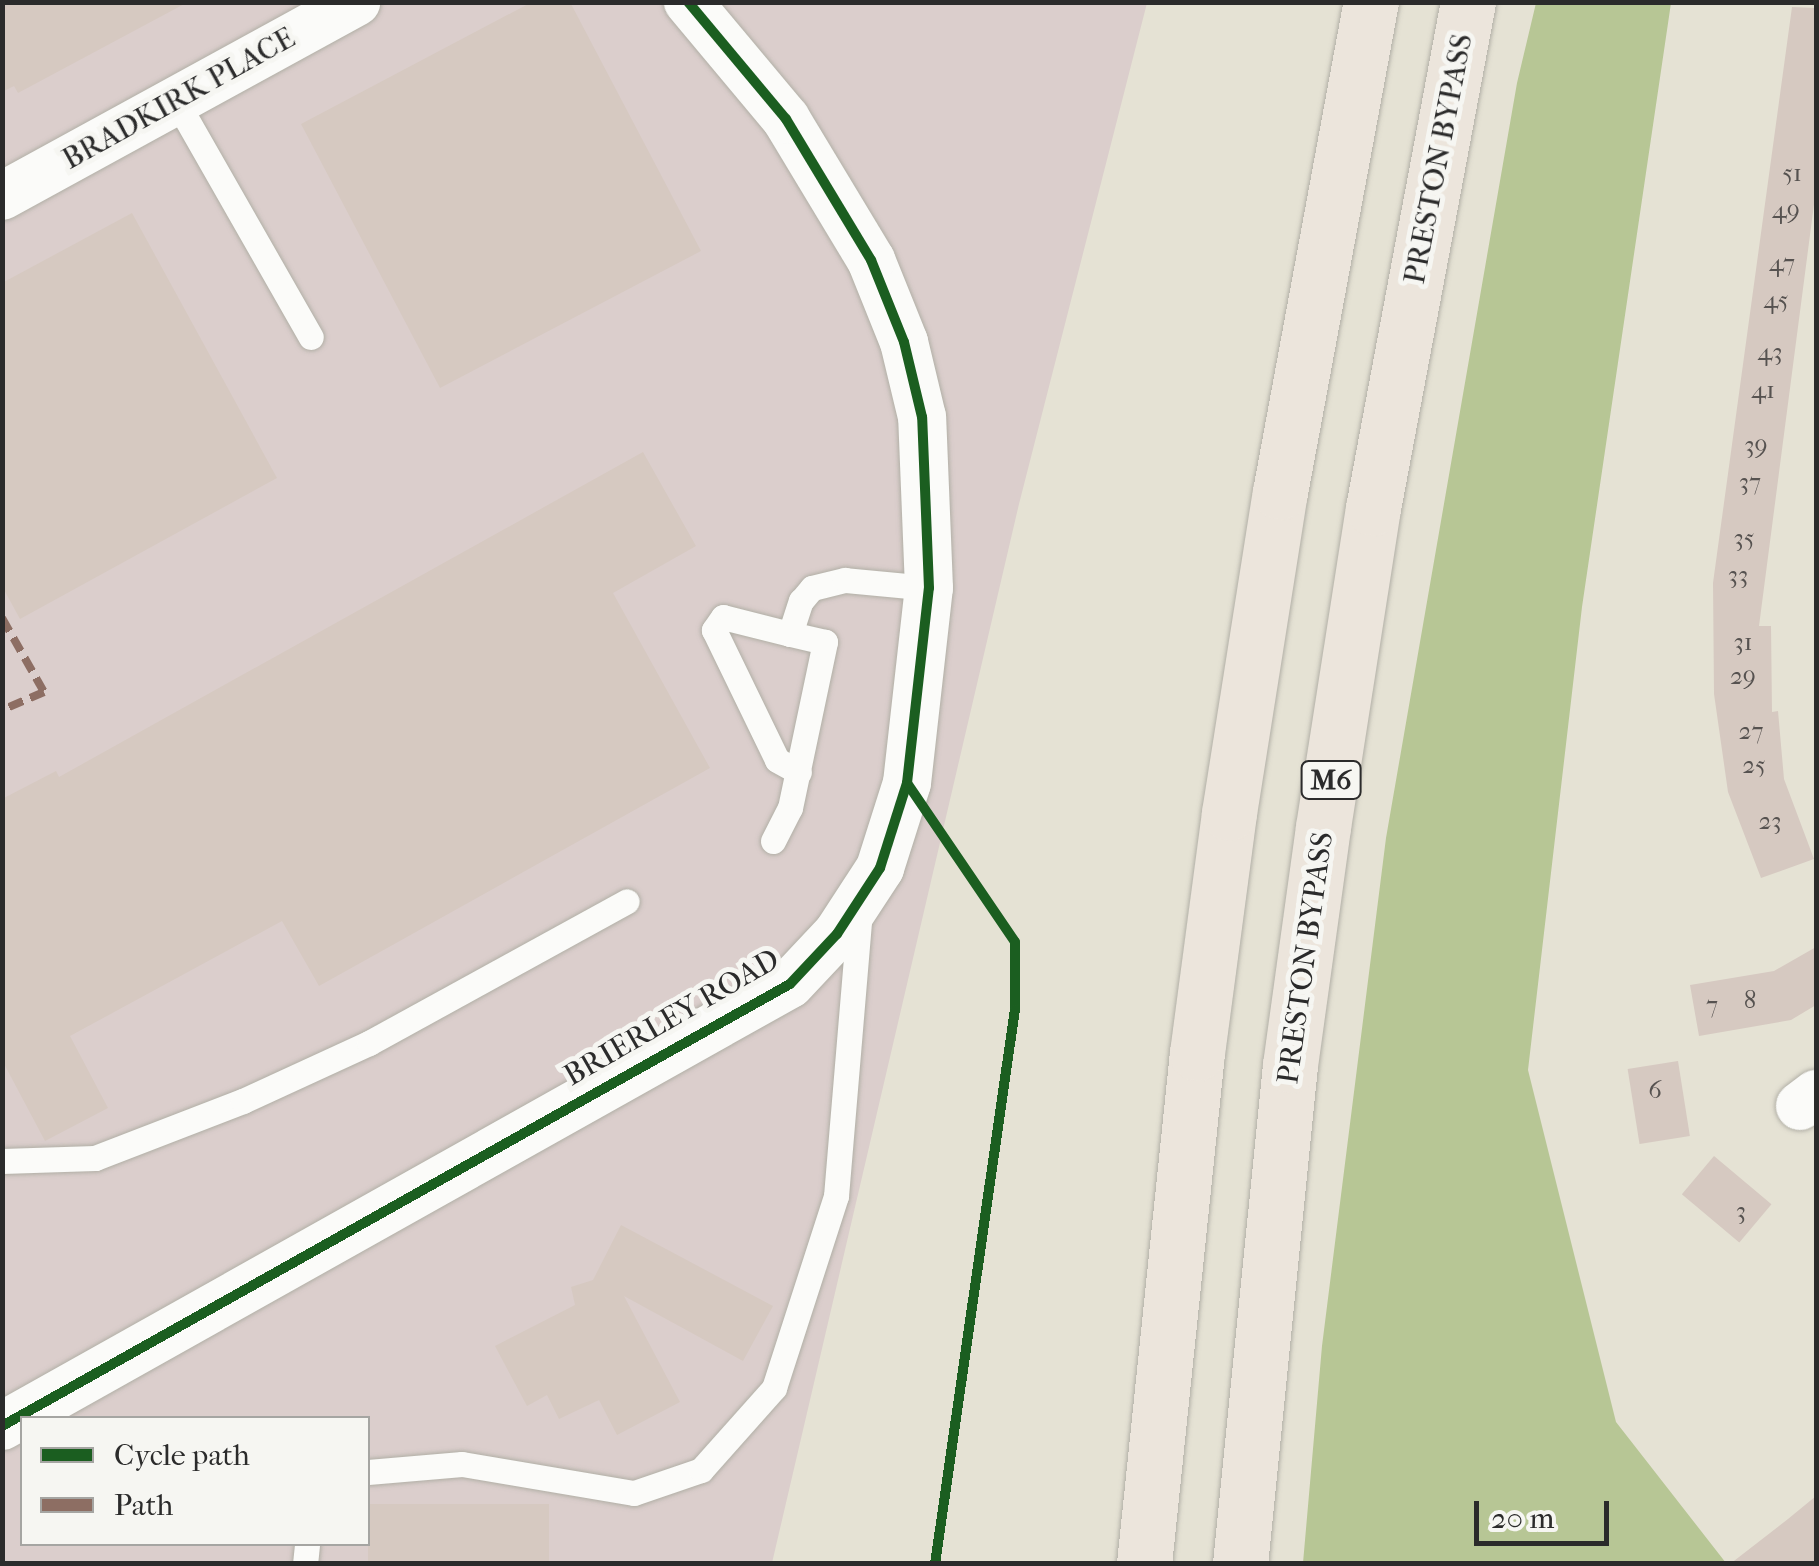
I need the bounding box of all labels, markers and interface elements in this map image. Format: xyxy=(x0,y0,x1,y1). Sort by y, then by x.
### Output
street label: BRADKIRK PLACE xyxy=(56,20,302,178)
street label: PRESTON BYPASS xyxy=(1397,31,1481,287)
house number: 51 xyxy=(1782,158,1802,188)
house number: 49 xyxy=(1772,195,1800,225)
house number: 47 xyxy=(1769,248,1795,278)
house number: 45 xyxy=(1764,285,1788,315)
house number: 43 xyxy=(1757,337,1783,367)
house number: 41 xyxy=(1751,375,1775,405)
house number: 39 xyxy=(1744,430,1768,460)
house number: 37 xyxy=(1739,467,1761,497)
house number: 35 xyxy=(1733,523,1755,553)
house number: 33 xyxy=(1728,560,1748,590)
house number: 31 xyxy=(1733,627,1753,657)
house number: 29 xyxy=(1730,661,1756,691)
house number: 27 xyxy=(1739,716,1763,746)
house number: 25 xyxy=(1742,750,1766,780)
road number: M6 xyxy=(1298,757,1364,803)
house number: 23 xyxy=(1758,806,1782,836)
street label: PRESTON BYPASS xyxy=(1271,830,1341,1086)
street label: BRIERLEY ROAD xyxy=(558,942,786,1094)
house number: 8 xyxy=(1744,985,1756,1015)
house number: 7 xyxy=(1706,990,1718,1020)
house number: 6 xyxy=(1648,1075,1662,1105)
house number: 3 xyxy=(1736,1196,1746,1226)
legend xyxy=(20,1416,370,1546)
text: Cycle path xyxy=(114,1438,250,1473)
scale bar xyxy=(1479,1481,1614,1543)
text: Path xyxy=(114,1488,173,1523)
text: 20 m xyxy=(1491,1501,1554,1536)

